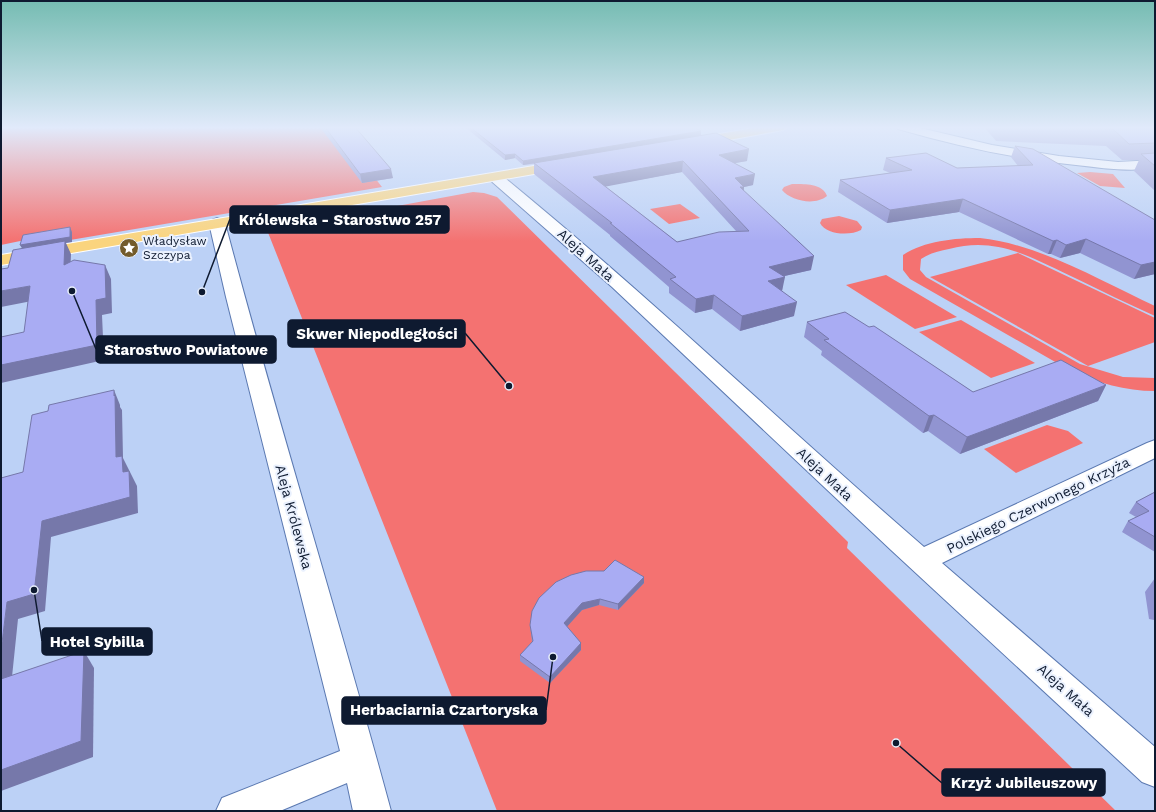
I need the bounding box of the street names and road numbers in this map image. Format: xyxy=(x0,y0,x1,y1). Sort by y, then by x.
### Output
street label: Aleja Mała xyxy=(554,225,618,285)
street label: Aleja Mała xyxy=(794,444,856,504)
street label: Polskiego Czerwonego Krzyża xyxy=(944,454,1132,556)
street label: Aleja Królewska xyxy=(272,463,316,571)
street label: Aleja Mała xyxy=(1034,660,1098,720)

